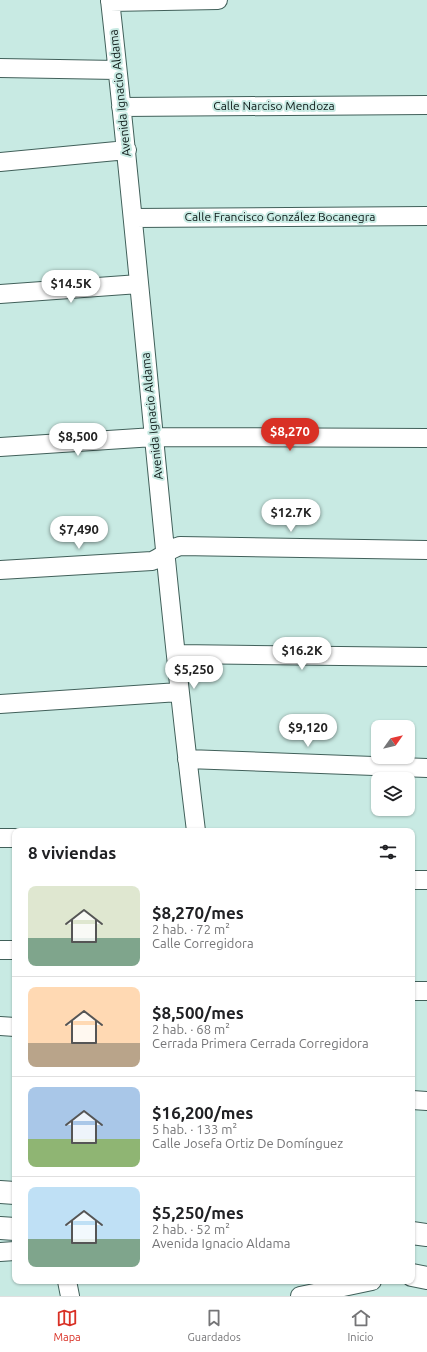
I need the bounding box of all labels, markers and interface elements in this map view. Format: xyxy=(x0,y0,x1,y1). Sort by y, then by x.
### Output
street label: Avenida Ignacio Aldama xyxy=(106,29,133,157)
street label: Calle Narciso Mendoza xyxy=(213,99,335,112)
street label: Calle Francisco González Bocanegra xyxy=(185,210,375,223)
pin: $14.5K xyxy=(38,270,104,304)
text: $14.5K xyxy=(50,276,92,290)
street label: Avenida Ignacio Aldama xyxy=(138,352,165,480)
pin: $8,270 xyxy=(257,418,323,452)
pin: $8,500 xyxy=(45,423,111,457)
text: $8,270 xyxy=(270,424,310,438)
text: $8,500 xyxy=(58,429,98,443)
pin: $12.7K xyxy=(258,499,324,533)
text: $12.7K xyxy=(270,505,312,519)
pin: $7,490 xyxy=(46,516,112,550)
text: $7,490 xyxy=(59,522,99,536)
pin: $16.2K xyxy=(269,637,335,671)
text: $16.2K xyxy=(281,643,323,657)
pin: $5,250 xyxy=(161,656,227,690)
text: $5,250 xyxy=(174,662,214,676)
pin: $9,120 xyxy=(275,714,341,748)
text: $9,120 xyxy=(288,720,328,734)
north arrow xyxy=(371,720,415,764)
map controls xyxy=(371,720,415,816)
button: layers xyxy=(371,772,415,816)
icon: filters xyxy=(377,841,399,863)
text: 8 viviendas xyxy=(28,843,116,862)
icon: home xyxy=(60,902,108,950)
text: $8,270/mes xyxy=(152,903,244,922)
text: 2 hab. · 72 m² xyxy=(152,922,230,936)
text: Calle Corregidora xyxy=(152,936,254,950)
icon: home xyxy=(60,1003,108,1051)
text: $8,500/mes xyxy=(152,1003,244,1022)
text: 2 hab. · 68 m² xyxy=(152,1022,230,1036)
text: Cerrada Primera Cerrada Corregidora xyxy=(152,1036,369,1050)
icon: home xyxy=(60,1103,108,1151)
text: $16,200/mes xyxy=(152,1103,253,1122)
text: 5 hab. · 133 m² xyxy=(152,1122,237,1136)
text: Calle Josefa Ortiz De Domínguez xyxy=(152,1136,343,1150)
icon: home xyxy=(60,1203,108,1251)
text: $5,250/mes xyxy=(152,1203,244,1222)
text: 2 hab. · 52 m² xyxy=(152,1222,230,1236)
text: Avenida Ignacio Aldama xyxy=(152,1236,290,1250)
tab: Mapa xyxy=(53,1307,81,1343)
tab: Guardados xyxy=(188,1307,241,1343)
tab: Inicio xyxy=(348,1307,374,1343)

